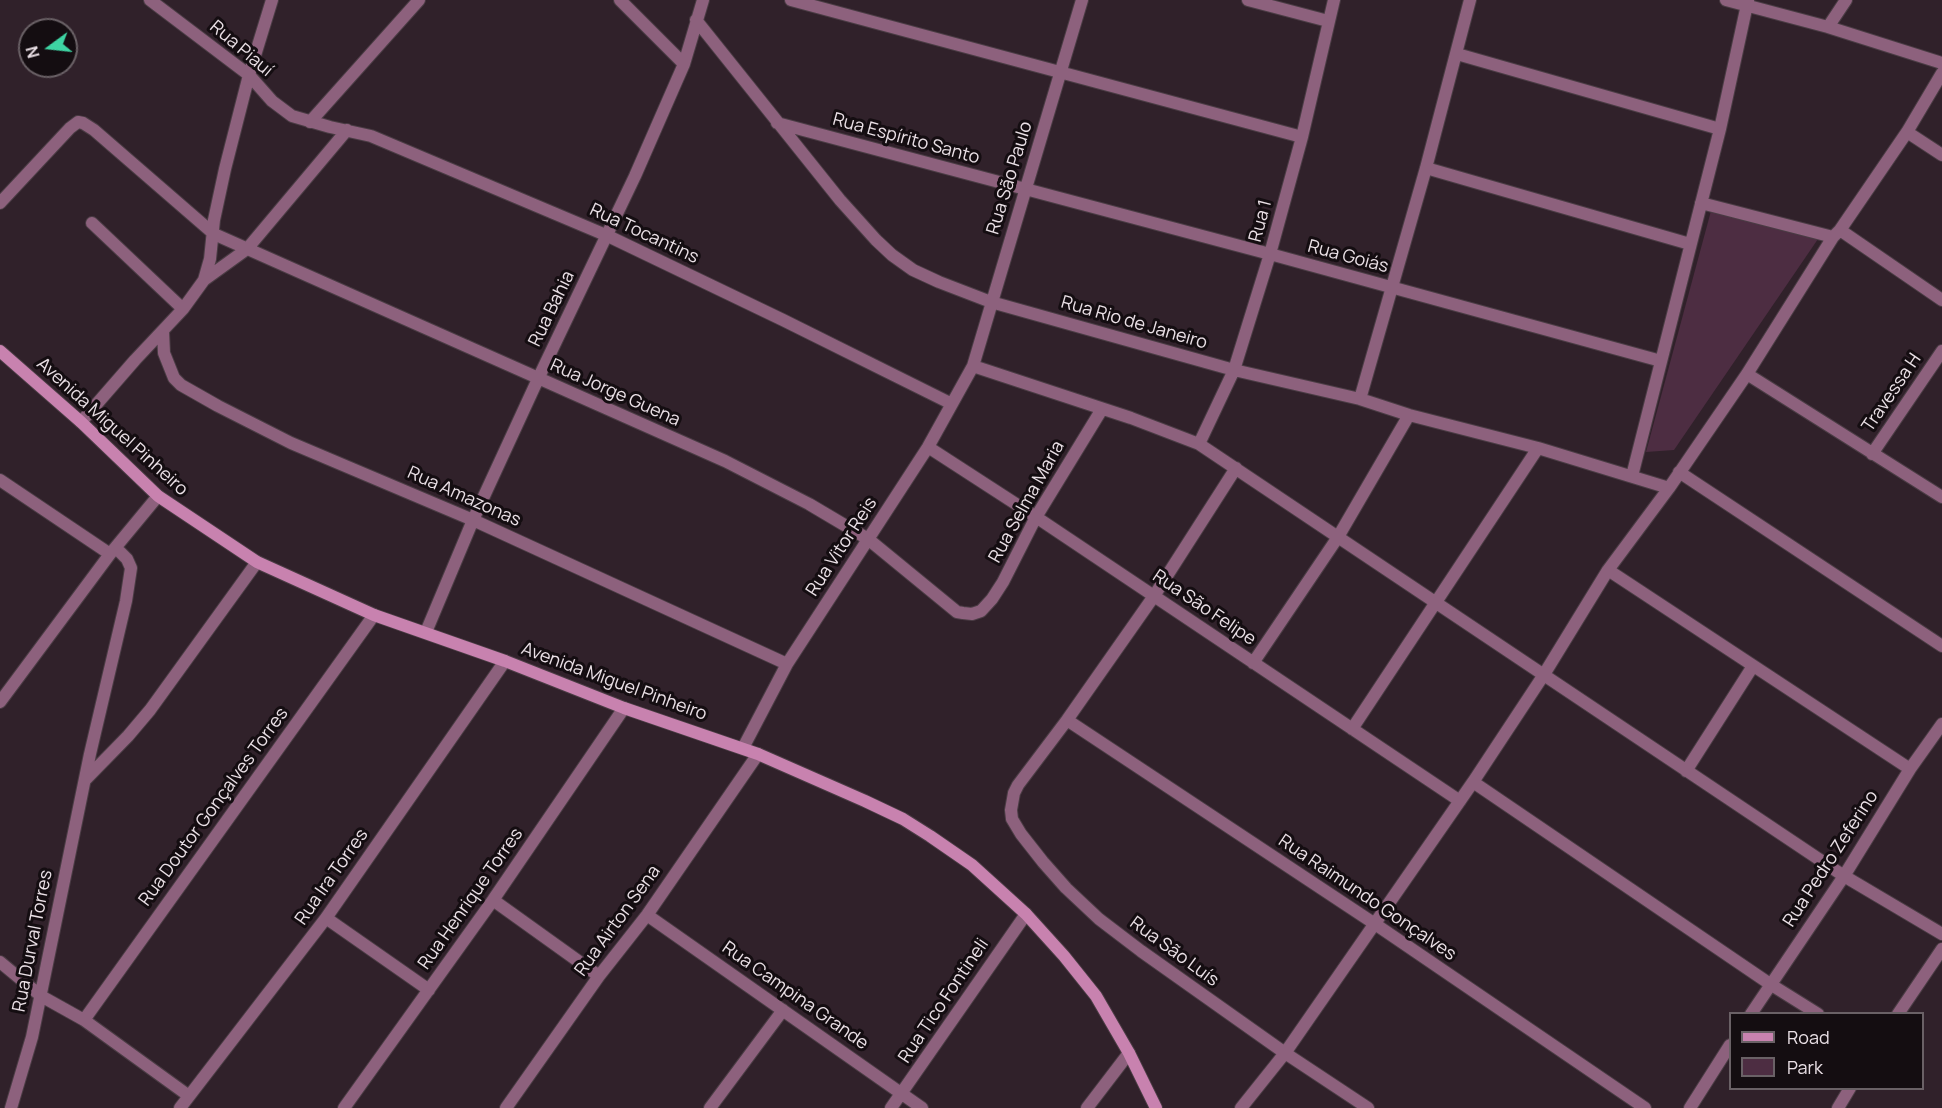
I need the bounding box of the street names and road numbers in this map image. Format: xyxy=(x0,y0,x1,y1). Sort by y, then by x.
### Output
street label: Rua Piauí xyxy=(205,16,277,82)
street label: Rua Espírito Santo xyxy=(830,109,982,169)
street label: Rua São Paulo xyxy=(983,119,1037,237)
street label: Rua 1 xyxy=(1245,198,1277,244)
street label: Rua Tocantins xyxy=(586,199,702,269)
street label: Rua Goiás xyxy=(1305,236,1391,278)
street label: Rua Bahia xyxy=(524,268,580,350)
street label: Rua Rio de Janeiro xyxy=(1059,292,1209,354)
street label: Travessa H xyxy=(1858,350,1926,436)
street label: Avenida Miguel Pinheiro xyxy=(32,353,192,501)
street label: Rua Jorge Guena xyxy=(547,355,683,431)
street label: Rua Selma Maria xyxy=(985,437,1069,567)
street label: Rua Amazonas xyxy=(404,462,524,532)
street label: Rua Vitor Reis xyxy=(802,494,882,600)
street label: Rua São Felipe xyxy=(1148,566,1260,650)
street label: Avenida Miguel Pinheiro xyxy=(518,638,710,726)
street label: Rua Doutor Gonçalves Torres xyxy=(135,704,293,910)
street label: Rua Pedro Zeferino xyxy=(1779,787,1883,931)
street label: Rua Henrique Torres xyxy=(414,824,528,974)
street label: Rua Ira Torres xyxy=(291,825,373,929)
street label: Rua Raimundo Gonçalves xyxy=(1274,830,1460,966)
street label: Rua Airton Sena xyxy=(571,861,665,981)
street label: Rua Durval Torres xyxy=(9,868,57,1014)
street label: Rua São Luís xyxy=(1125,913,1223,991)
street label: Rua Tico Fontineli xyxy=(894,935,994,1067)
street label: Rua Campina Grande xyxy=(718,937,872,1055)

